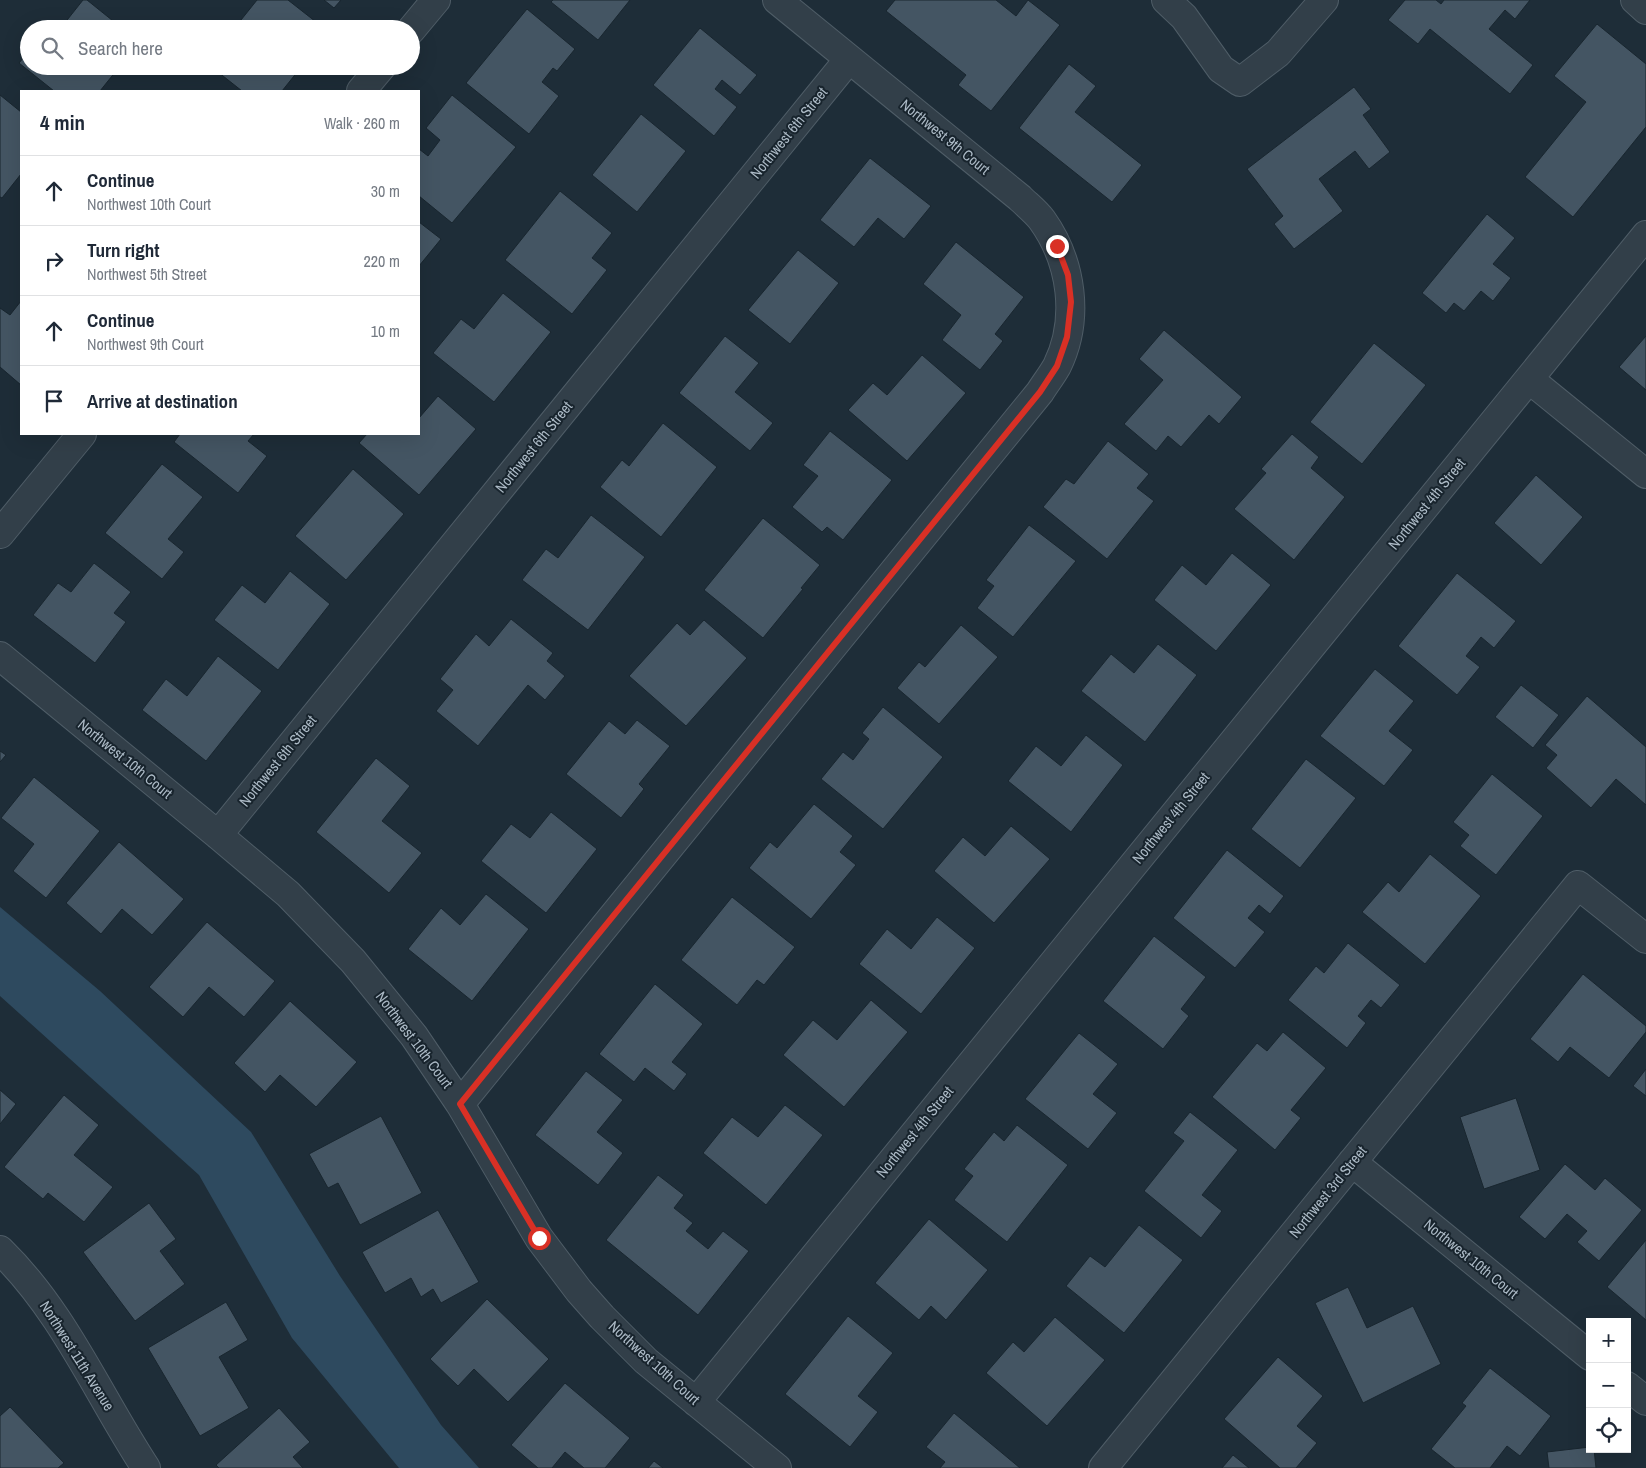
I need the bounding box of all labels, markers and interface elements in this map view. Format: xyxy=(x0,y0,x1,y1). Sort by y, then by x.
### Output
search box xyxy=(20,20,420,75)
icon: search xyxy=(38,34,66,62)
text: Search here xyxy=(78,35,163,61)
street label: Northwest 6th Street xyxy=(745,82,832,183)
street label: Northwest 9th Court xyxy=(896,94,995,180)
text: 4 min xyxy=(40,108,85,137)
text: Walk · 260 m xyxy=(324,112,400,134)
text: Continue xyxy=(87,167,155,193)
icon: ahead xyxy=(40,177,68,205)
text: 30 m xyxy=(371,180,400,202)
text: Northwest 10th Court xyxy=(87,193,211,215)
route end xyxy=(1046,235,1069,258)
text: Turn right xyxy=(87,237,159,263)
icon: right xyxy=(40,247,68,275)
text: 220 m xyxy=(364,250,400,272)
text: Northwest 5th Street xyxy=(87,263,207,285)
text: Continue xyxy=(87,307,155,333)
icon: ahead xyxy=(40,317,68,345)
text: 10 m xyxy=(371,320,400,342)
text: Northwest 9th Court xyxy=(87,333,204,355)
icon: arrive xyxy=(40,387,68,415)
text: Arrive at destination xyxy=(87,388,238,414)
street label: Northwest 6th Street xyxy=(490,396,577,497)
street label: Northwest 4th Street xyxy=(1383,453,1470,554)
street label: Northwest 6th Street xyxy=(234,710,321,811)
street label: Northwest 10th Court xyxy=(74,714,178,804)
street label: Northwest 4th Street xyxy=(1127,767,1214,868)
street label: Northwest 10th Court xyxy=(371,987,458,1093)
street label: Northwest 4th Street xyxy=(871,1081,958,1182)
street label: Northwest 3rd Street xyxy=(1284,1141,1372,1242)
street label: Northwest 10th Court xyxy=(1420,1214,1524,1304)
route start xyxy=(528,1227,551,1250)
street label: Northwest 11th Avenue xyxy=(35,1297,120,1415)
street label: Northwest 10th Court xyxy=(604,1316,705,1410)
map controls xyxy=(1586,1318,1631,1453)
button: + xyxy=(1586,1318,1631,1363)
button: − xyxy=(1586,1363,1631,1408)
button: locate xyxy=(1586,1408,1631,1453)

